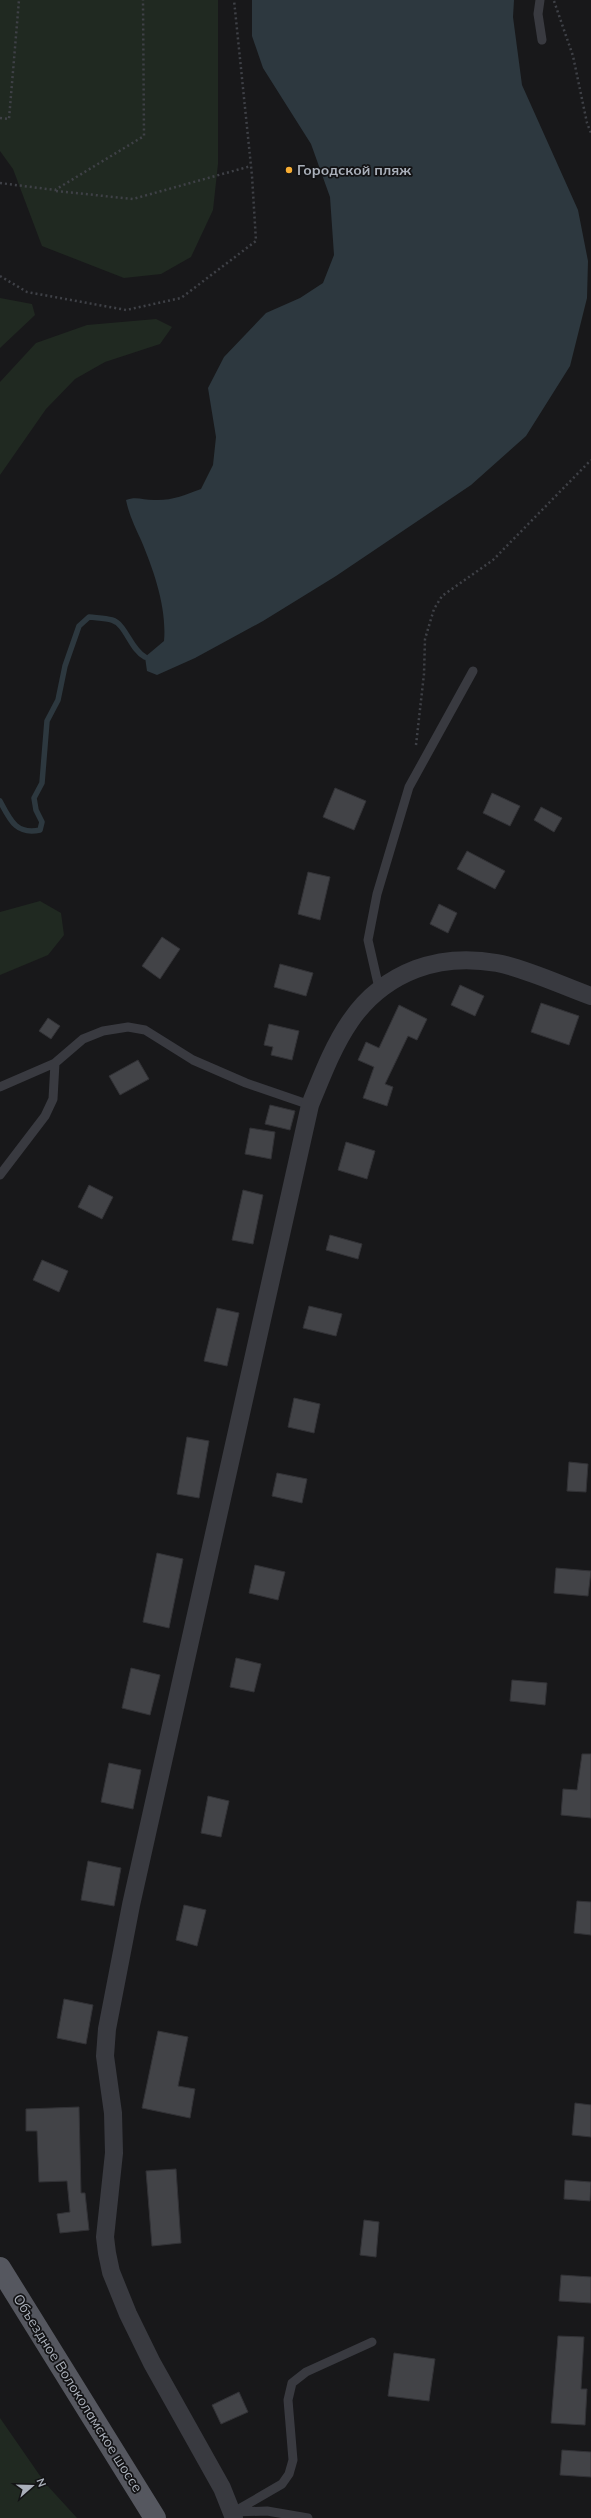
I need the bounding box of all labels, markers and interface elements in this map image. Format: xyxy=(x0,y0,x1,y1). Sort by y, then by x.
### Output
place label: Городской пляж xyxy=(297,161,411,179)
marker: Городской пляж xyxy=(284,165,294,175)
street label: Объездное Волоколамское шоссе xyxy=(9,2291,147,2496)
north arrow xyxy=(12,2466,52,2506)
text: N xyxy=(33,2476,49,2489)

